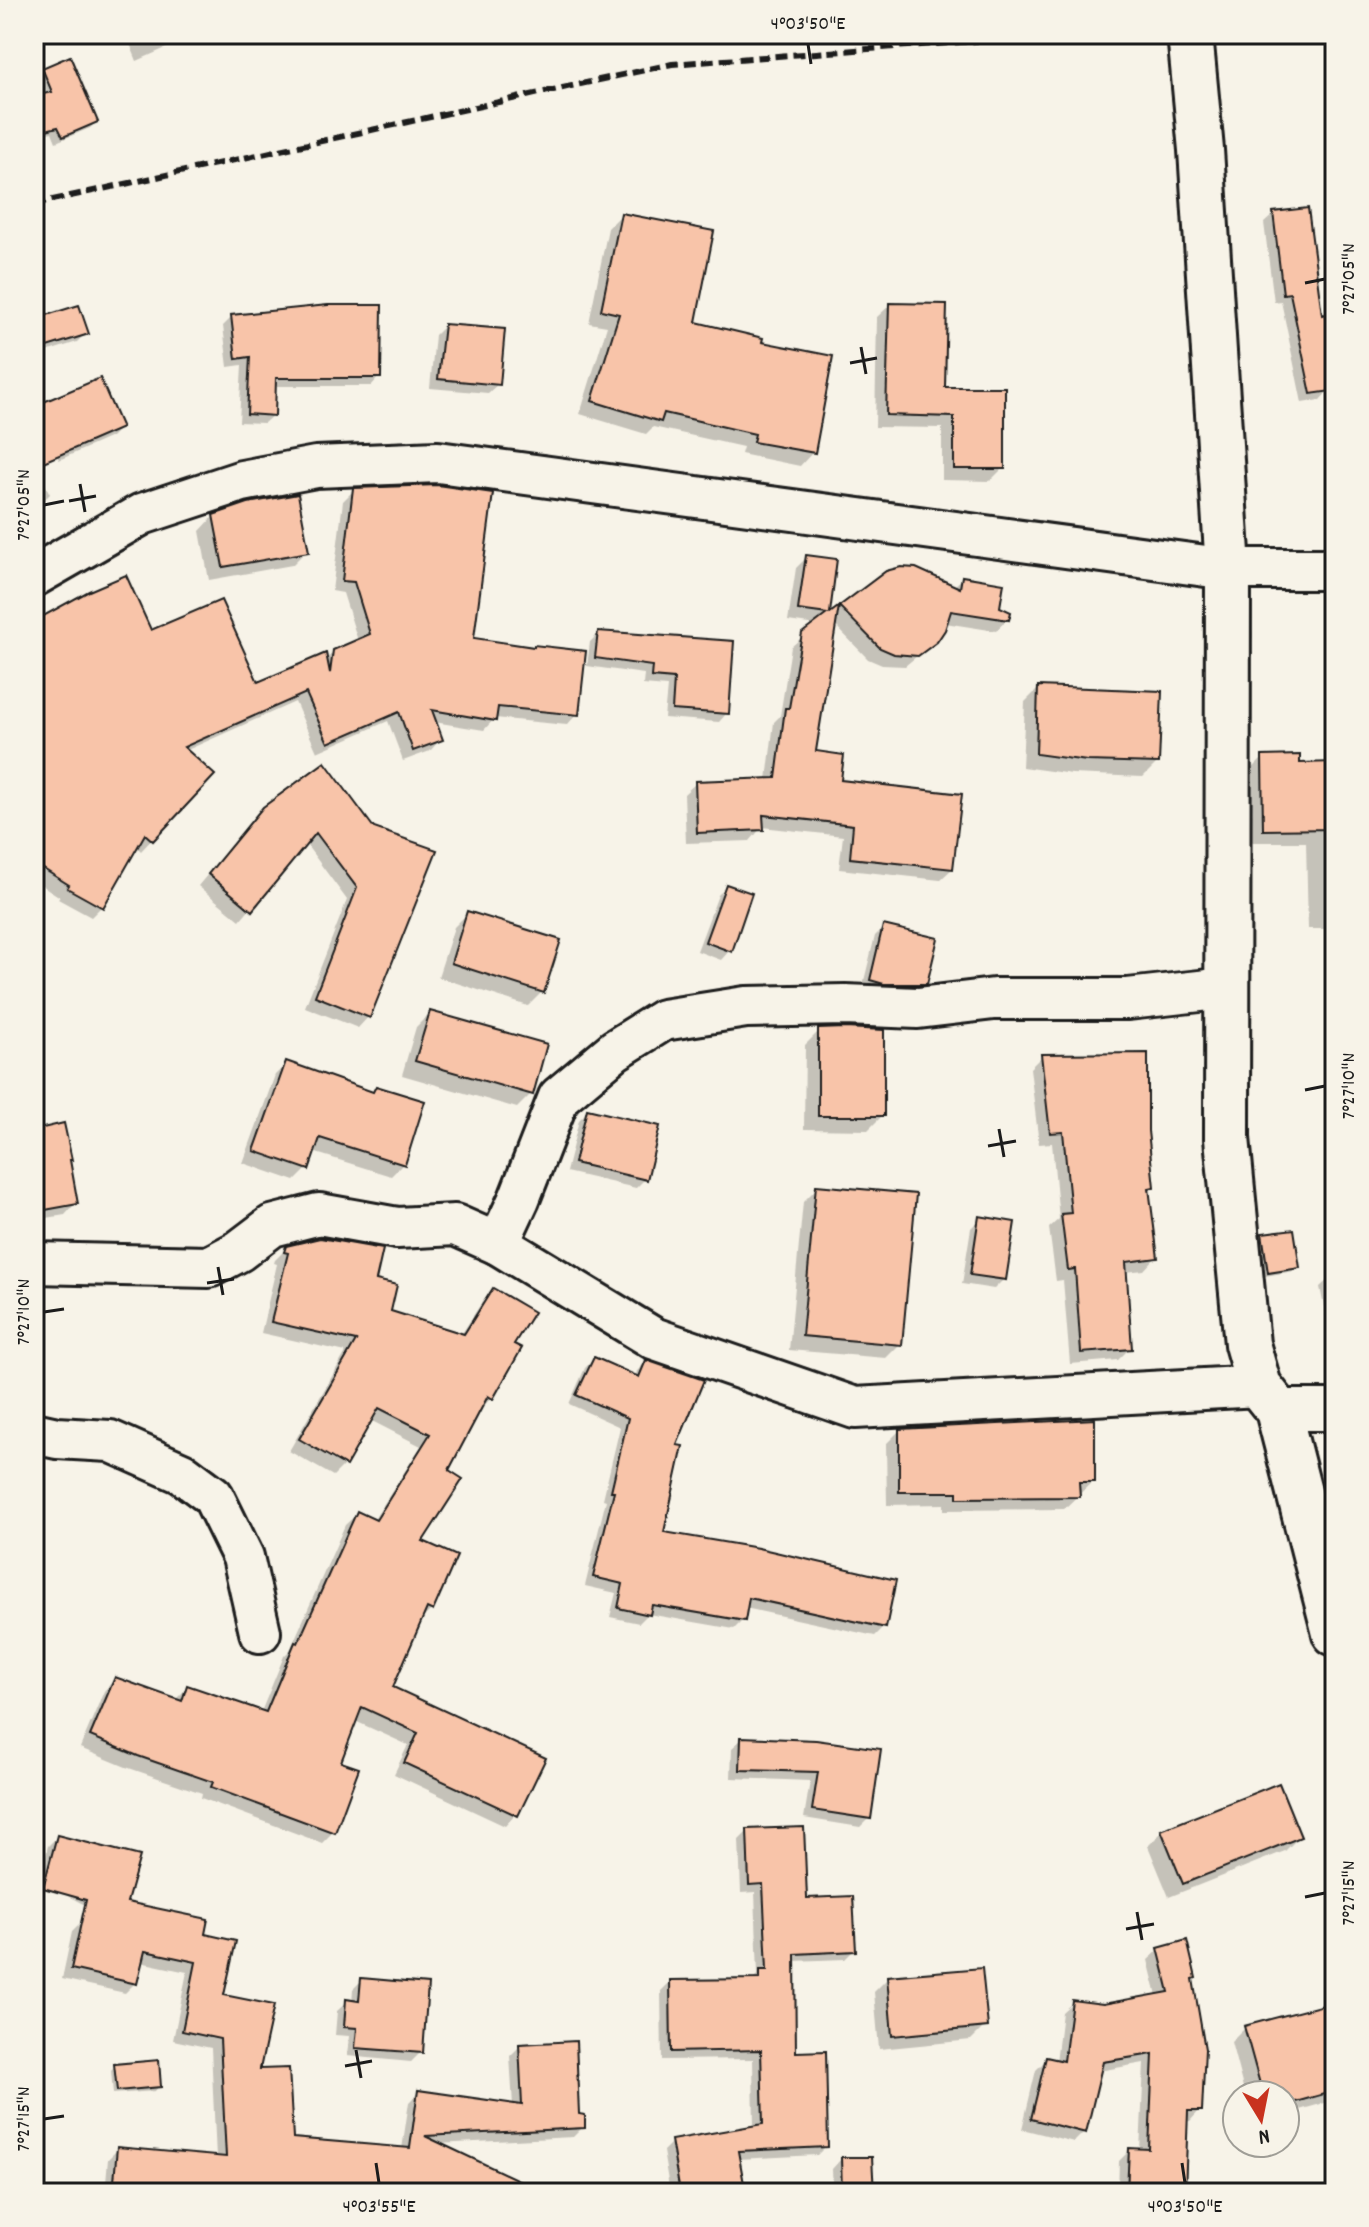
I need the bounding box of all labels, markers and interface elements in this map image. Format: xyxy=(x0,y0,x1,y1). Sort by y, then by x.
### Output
text: 4°03'50"E xyxy=(771,11,845,39)
text: 7°27'05"N xyxy=(1336,243,1364,315)
text: 7°27'05"N xyxy=(11,469,39,541)
text: 7°27'10"N xyxy=(1336,1053,1364,1119)
text: 7°27'10"N xyxy=(11,1279,39,1345)
text: 7°27'15"N xyxy=(1336,1860,1364,1926)
north arrow xyxy=(1221,2079,1301,2159)
text: 7°27'15"N xyxy=(11,2086,39,2152)
text: N xyxy=(1256,2119,1272,2151)
text: 4°03'55"E xyxy=(342,2194,416,2222)
text: 4°03'50"E xyxy=(1148,2194,1222,2222)

